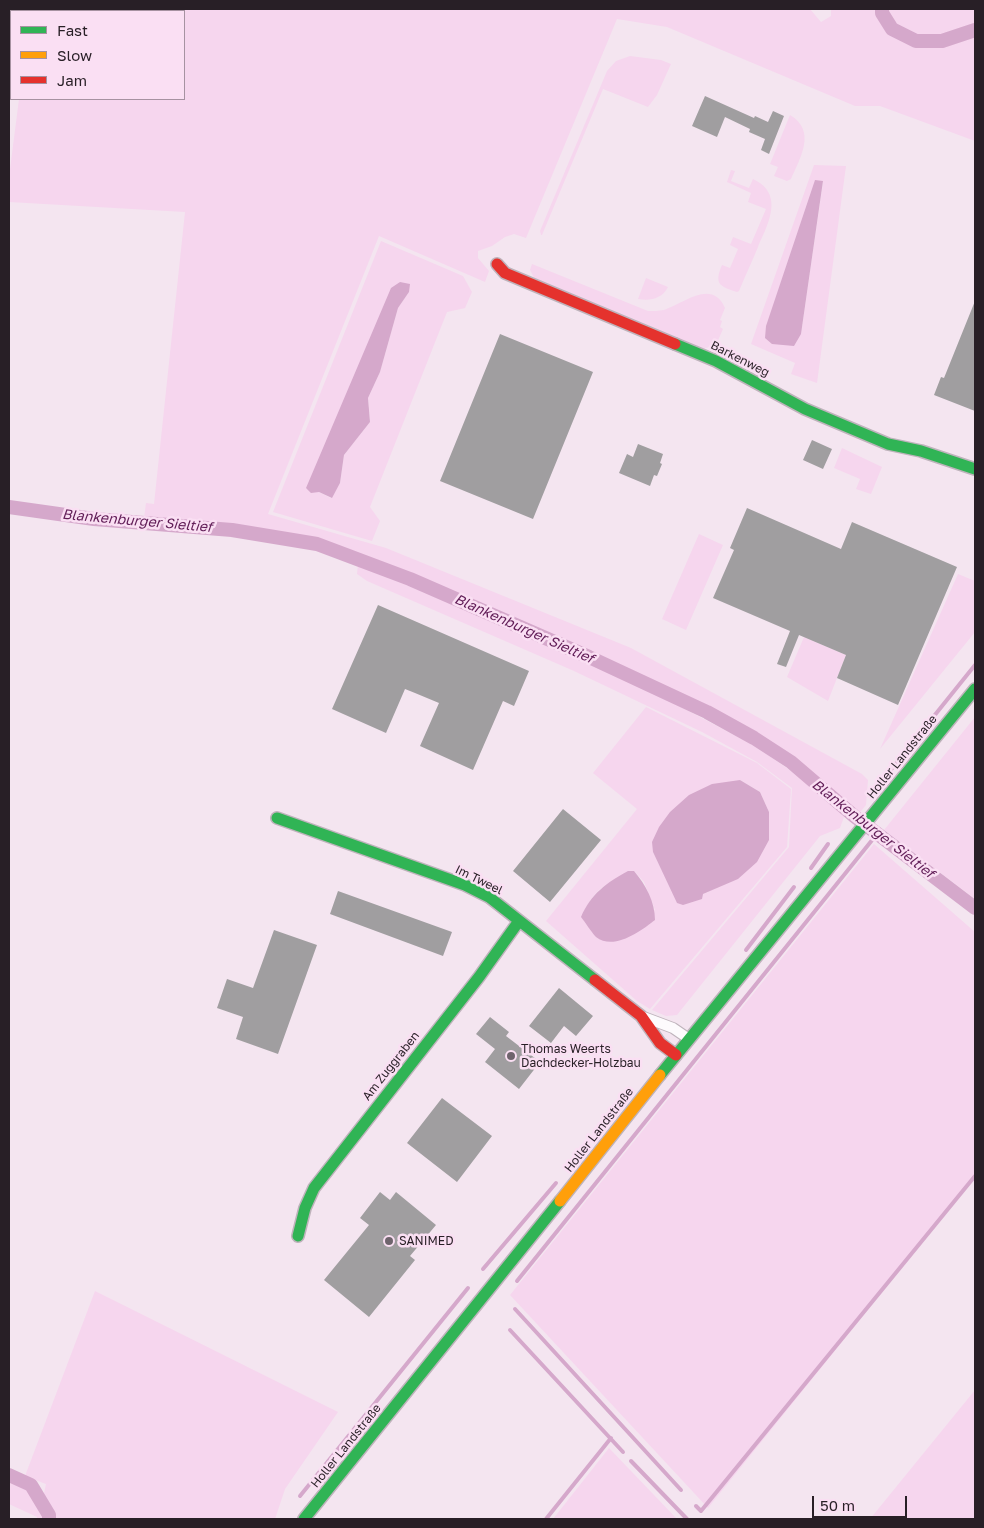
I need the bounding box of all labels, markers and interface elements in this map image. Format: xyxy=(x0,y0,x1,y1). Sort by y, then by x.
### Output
legend xyxy=(10,10,185,100)
text: Fast xyxy=(57,21,88,39)
text: Slow xyxy=(57,46,92,64)
text: Jam xyxy=(57,71,87,89)
street label: Barkenweg xyxy=(708,338,772,380)
water label: Blankenburger Sieltief xyxy=(61,506,213,536)
water label: Blankenburger Sieltief xyxy=(452,591,596,667)
street label: Holler Landstraße xyxy=(864,712,940,802)
water label: Blankenburger Sieltief xyxy=(809,776,937,882)
street label: Im Tweel xyxy=(453,862,505,898)
street label: Am Zuggraben xyxy=(360,1029,422,1103)
place label: Thomas Weerts Dachdecker-Holzbau xyxy=(521,1042,641,1070)
marker: Thomas Weerts Dachdecker-Holzbau xyxy=(505,1050,517,1062)
street label: Holler Landstraße xyxy=(561,1085,637,1175)
place label: SANIMED xyxy=(399,1234,454,1248)
marker: SANIMED xyxy=(383,1235,395,1247)
street label: Holler Landstraße xyxy=(308,1401,384,1491)
scale bar xyxy=(814,1486,909,1518)
text: 50 m xyxy=(820,1496,855,1514)

